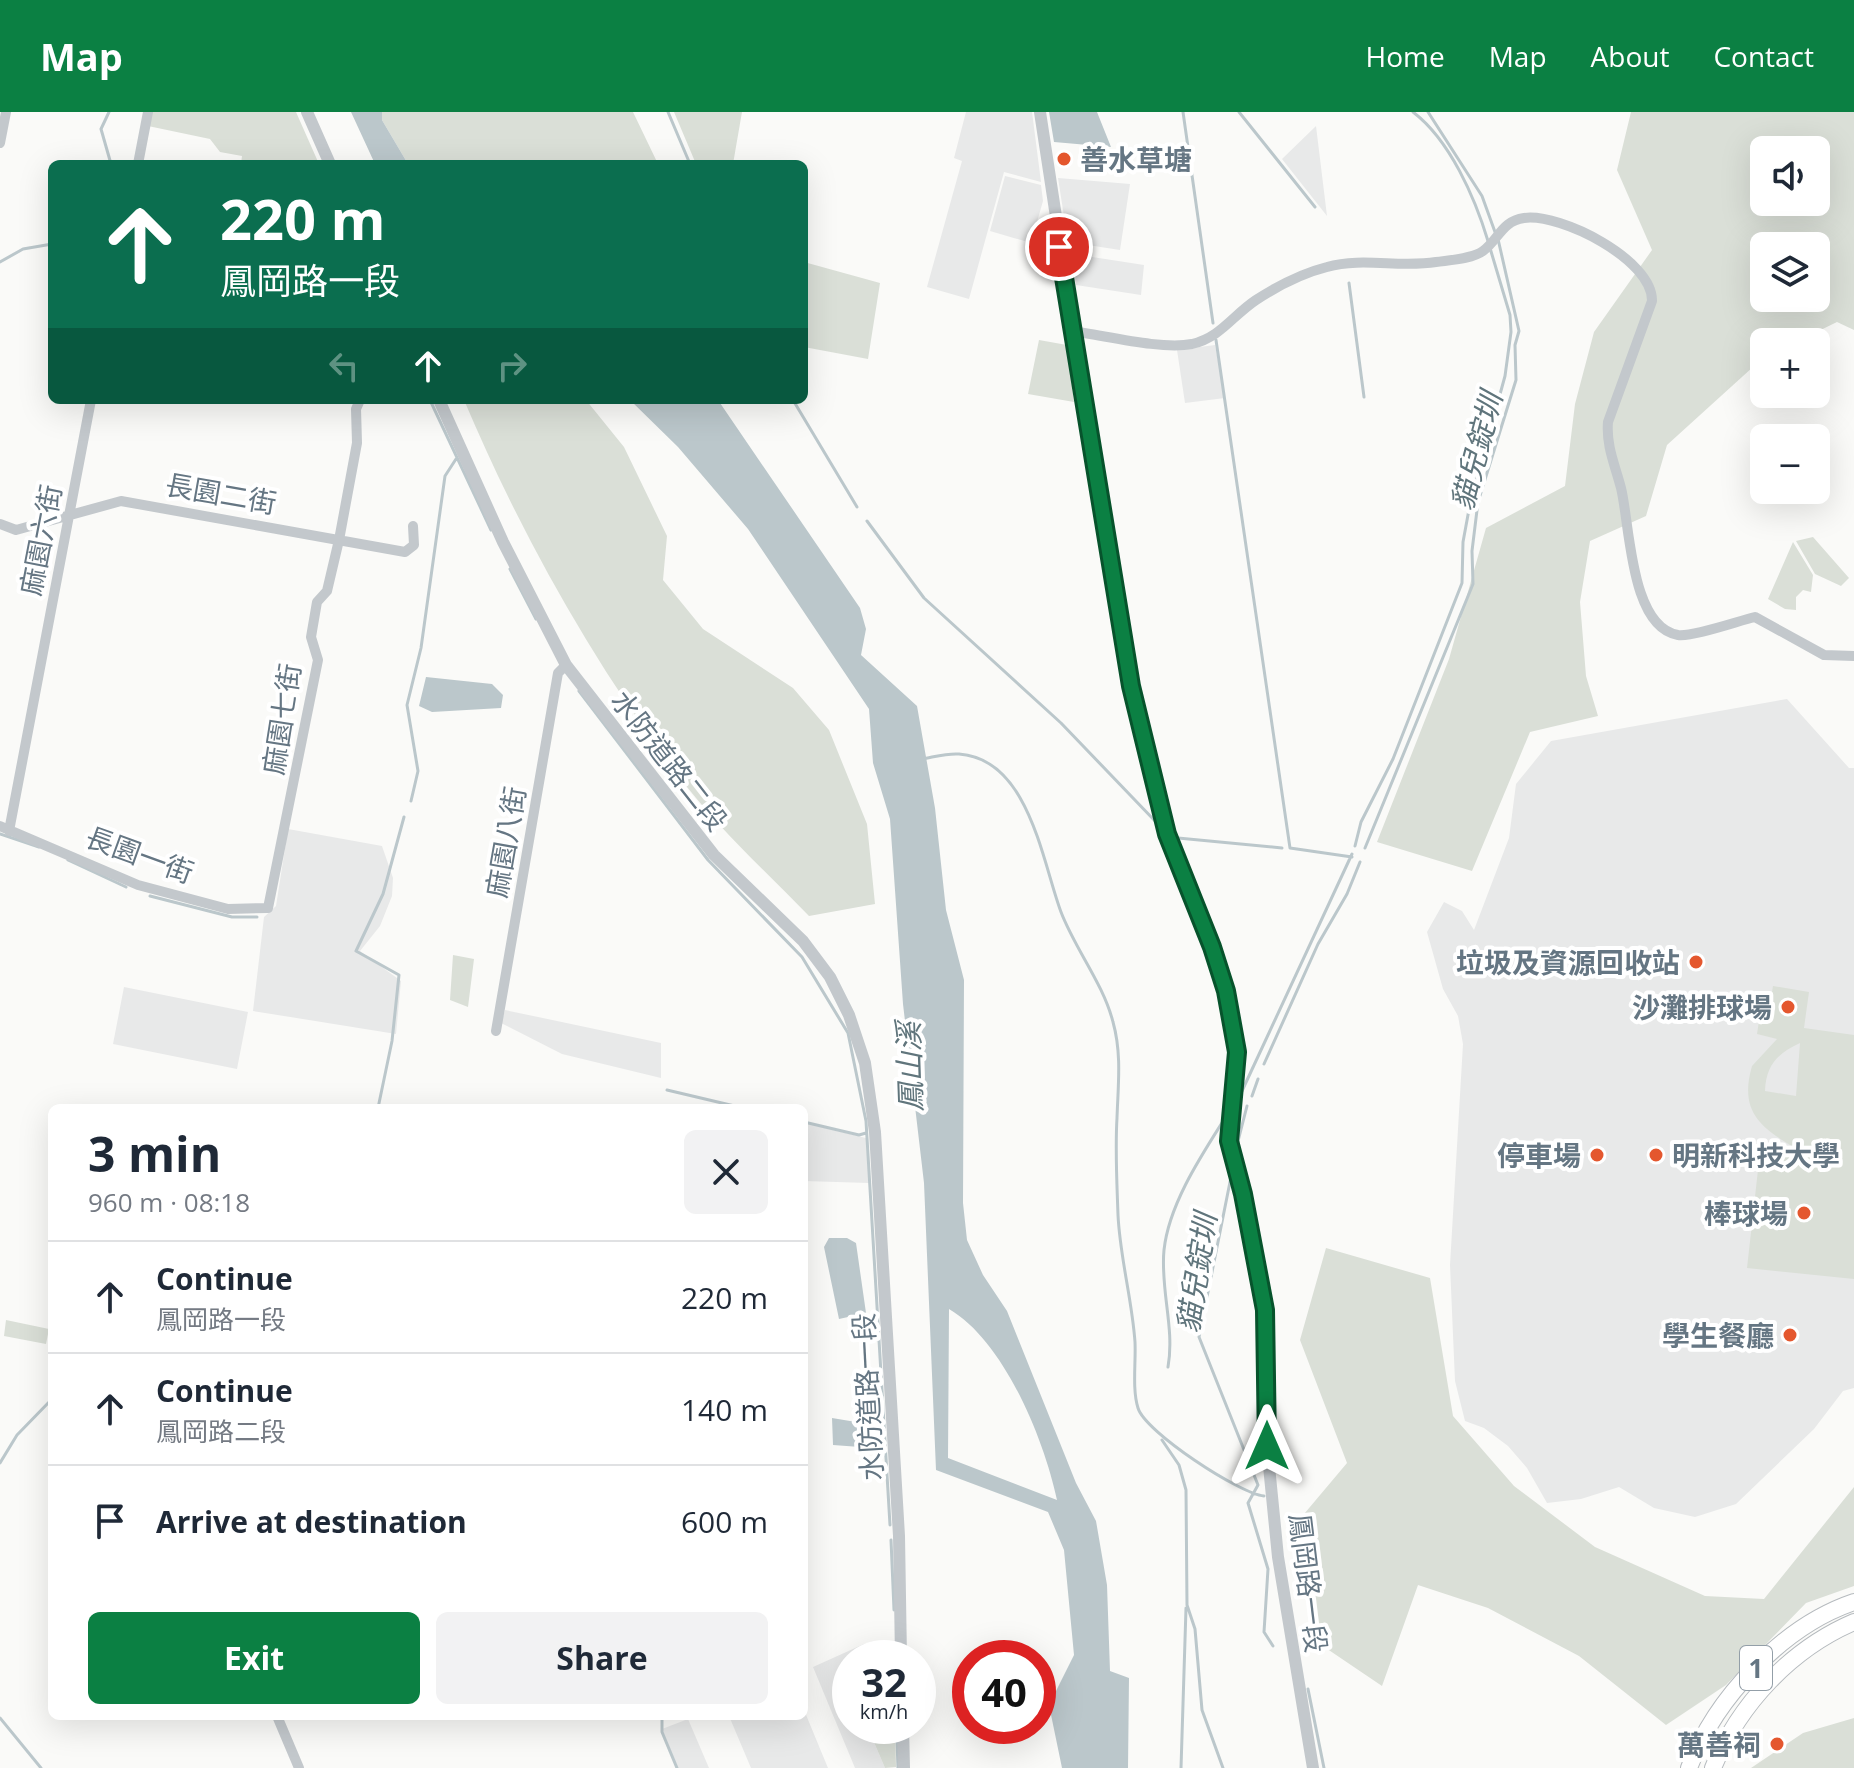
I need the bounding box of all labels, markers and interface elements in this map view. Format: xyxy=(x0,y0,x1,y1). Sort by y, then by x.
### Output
text: Map xyxy=(40,30,123,82)
text: Home xyxy=(1366,37,1445,75)
text: Map xyxy=(1489,37,1547,75)
text: About xyxy=(1591,37,1669,75)
text: Contact xyxy=(1713,37,1814,75)
map controls xyxy=(1750,136,1830,504)
button: sound xyxy=(1750,136,1830,216)
place label: 善水草塘 xyxy=(1080,140,1192,178)
marker: 善水草塘 xyxy=(1055,150,1073,168)
text: 220 m xyxy=(220,180,386,256)
icon: ahead xyxy=(88,192,192,296)
pin xyxy=(1025,213,1093,281)
icon: arrive xyxy=(1037,225,1081,269)
button: layers xyxy=(1750,232,1830,312)
text: 鳳岡路一段 xyxy=(220,256,400,305)
button: + xyxy=(1750,328,1830,408)
icon: left xyxy=(322,344,366,388)
icon: ahead xyxy=(406,344,450,388)
icon: right xyxy=(490,344,534,388)
water label: 貓兒錠圳 xyxy=(1441,384,1512,514)
button: − xyxy=(1750,424,1830,504)
street label: 長園二街 xyxy=(163,465,279,521)
street label: 麻園六街 xyxy=(11,481,69,599)
street label: 麻園七街 xyxy=(253,661,309,777)
street label: 水防道路二段 xyxy=(603,682,737,838)
street label: 麻園八街 xyxy=(477,784,533,900)
street label: 長園一街 xyxy=(81,817,199,891)
place label: 垃圾及資源回收站 xyxy=(1456,943,1680,981)
marker: 垃圾及資源回收站 xyxy=(1687,953,1705,971)
place label: 沙灘排球場 xyxy=(1632,988,1772,1026)
marker: 沙灘排球場 xyxy=(1779,998,1797,1016)
water label: 鳳山溪 xyxy=(887,1017,931,1113)
text: 3 min xyxy=(88,1121,221,1186)
button: close xyxy=(684,1130,768,1214)
place label: 停車場 xyxy=(1497,1136,1581,1174)
place label: 明新科技大學 xyxy=(1672,1136,1840,1174)
marker: 停車場 xyxy=(1588,1146,1606,1164)
marker: 明新科技大學 xyxy=(1647,1146,1665,1164)
text: 960 m · 08:18 xyxy=(88,1184,250,1220)
place label: 棒球場 xyxy=(1704,1194,1788,1232)
marker: 棒球場 xyxy=(1795,1204,1813,1222)
water label: 貓兒錠圳 xyxy=(1166,1207,1226,1335)
text: Continue xyxy=(156,1258,293,1299)
icon: ahead xyxy=(88,1275,132,1319)
text: 220 m xyxy=(681,1277,768,1318)
text: 鳳岡路一段 xyxy=(156,1301,286,1337)
street label: 水防道路一段 xyxy=(844,1312,890,1482)
place label: 學生餐廳 xyxy=(1662,1316,1774,1354)
marker: 學生餐廳 xyxy=(1781,1326,1799,1344)
text: Continue xyxy=(156,1370,293,1411)
icon: ahead xyxy=(88,1387,132,1431)
text: 140 m xyxy=(681,1389,768,1430)
position arrow xyxy=(1225,1404,1309,1488)
text: 鳳岡路二段 xyxy=(156,1413,286,1449)
icon: arrive xyxy=(88,1499,132,1543)
text: Arrive at destination xyxy=(156,1501,467,1542)
text: 600 m xyxy=(681,1501,768,1542)
street label: 鳳岡路一段 xyxy=(1282,1511,1336,1655)
button: Exit xyxy=(88,1612,420,1704)
button: Share xyxy=(436,1612,768,1704)
speed limit sign: 40 xyxy=(952,1640,1056,1744)
road number: 1 xyxy=(1740,1646,1772,1690)
text: 32 xyxy=(861,1654,907,1709)
text: km/h xyxy=(860,1698,908,1725)
place label: 萬善祠 xyxy=(1677,1725,1761,1763)
marker: 萬善祠 xyxy=(1768,1735,1786,1753)

